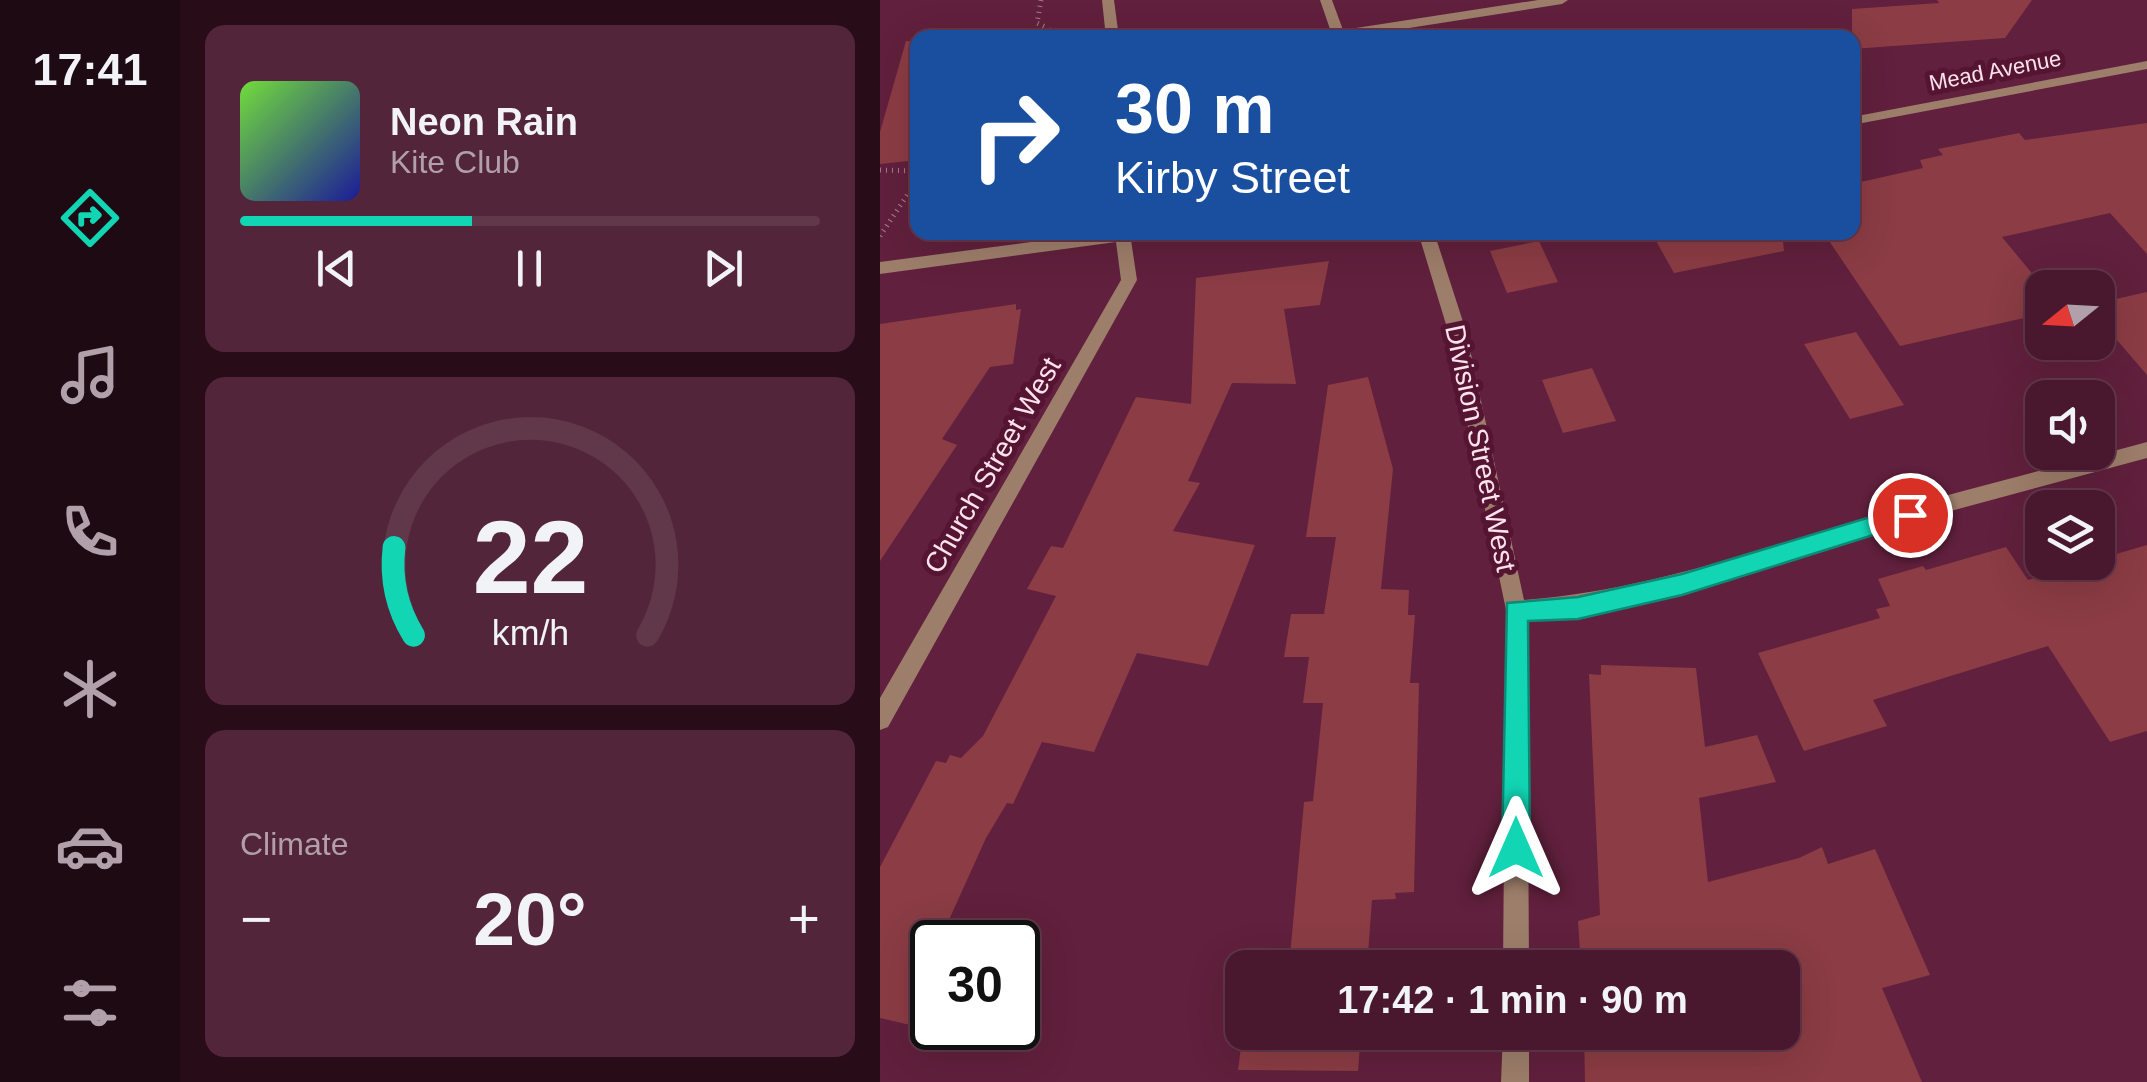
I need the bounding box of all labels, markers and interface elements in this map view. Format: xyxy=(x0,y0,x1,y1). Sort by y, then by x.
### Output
text: 17:41 xyxy=(32,44,148,95)
street label: Mead Avenue xyxy=(1927,45,2063,96)
icon: right xyxy=(950,70,1080,200)
text: 30 m xyxy=(1115,70,1275,148)
text: Neon Rain xyxy=(390,101,578,143)
text: Kite Club xyxy=(390,144,520,180)
text: Kirby Street xyxy=(1115,152,1350,203)
icon: directions xyxy=(55,183,125,253)
icon: previous xyxy=(309,241,364,296)
icon: pause xyxy=(502,241,557,296)
icon: next xyxy=(696,241,751,296)
north arrow xyxy=(2025,270,2115,360)
map controls xyxy=(2025,270,2115,580)
street label: Division Street West xyxy=(1439,322,1522,575)
icon: music xyxy=(55,340,125,410)
street label: Church Street West xyxy=(918,352,1067,579)
button: sound xyxy=(2025,380,2115,470)
pin xyxy=(1868,473,1953,558)
icon: arrive xyxy=(1883,488,1938,543)
button: layers xyxy=(2025,490,2115,580)
icon: phone xyxy=(55,497,125,567)
text: 22 xyxy=(472,499,588,615)
text: km/h xyxy=(491,613,569,653)
icon: climate xyxy=(55,654,125,724)
position arrow xyxy=(1464,796,1568,900)
icon: car xyxy=(55,811,125,881)
text: Climate xyxy=(240,826,348,862)
text: 20° xyxy=(473,877,587,961)
text: − xyxy=(240,888,272,950)
text: + xyxy=(788,888,820,950)
speed limit sign: 30 xyxy=(910,920,1040,1050)
icon: filters xyxy=(55,968,125,1038)
text: 17:42 · 1 min · 90 m xyxy=(1337,979,1688,1021)

